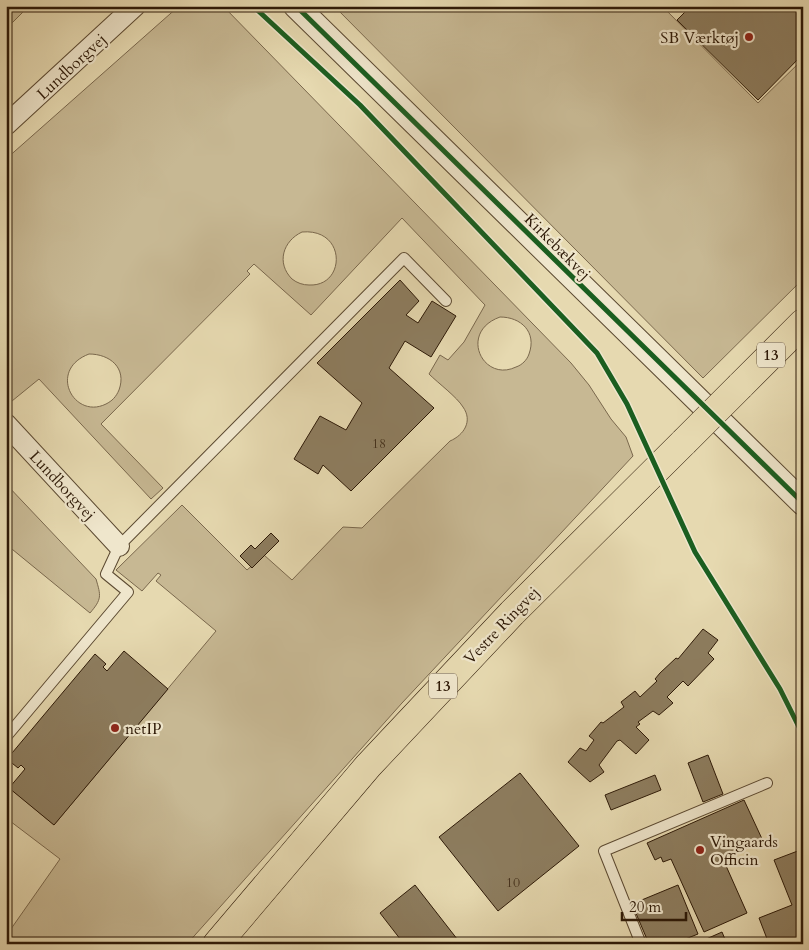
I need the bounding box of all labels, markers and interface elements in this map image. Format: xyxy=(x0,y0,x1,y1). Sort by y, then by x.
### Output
place label: SB Værktøj xyxy=(660,27,739,49)
street label: Lundborgvej xyxy=(32,29,111,105)
marker: SB Værktøj xyxy=(743,31,755,43)
street label: Kirkebækvej xyxy=(519,209,595,285)
road number: 13 xyxy=(757,342,785,368)
house number: 18 xyxy=(372,434,386,453)
street label: Lundborgvej xyxy=(24,446,100,525)
street label: Vestre Ringvej xyxy=(459,582,544,669)
road number: 13 xyxy=(429,674,457,698)
place label: netIP xyxy=(125,718,161,740)
marker: netIP xyxy=(109,722,121,734)
place label: Vingaards Officin xyxy=(710,831,778,871)
marker: Vingaards Officin xyxy=(694,844,706,856)
house number: 10 xyxy=(506,873,520,892)
scale bar xyxy=(622,890,685,922)
text: 20 m xyxy=(629,897,661,917)

